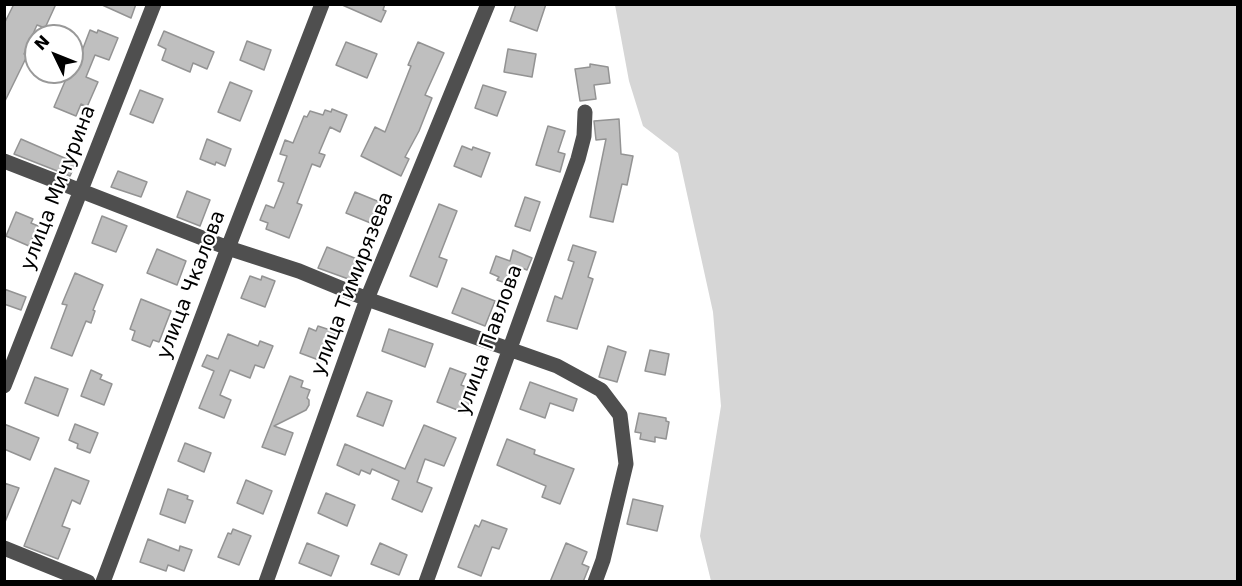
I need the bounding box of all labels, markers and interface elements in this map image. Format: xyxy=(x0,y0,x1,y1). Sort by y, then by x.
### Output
north arrow xyxy=(24,24,84,84)
text: N xyxy=(30,31,53,54)
street label: улица Мичурина xyxy=(16,102,102,274)
street label: улица Тимирязева xyxy=(307,189,399,379)
street label: улица Чкалова xyxy=(153,207,231,363)
street label: улица Павлова xyxy=(452,262,528,418)

